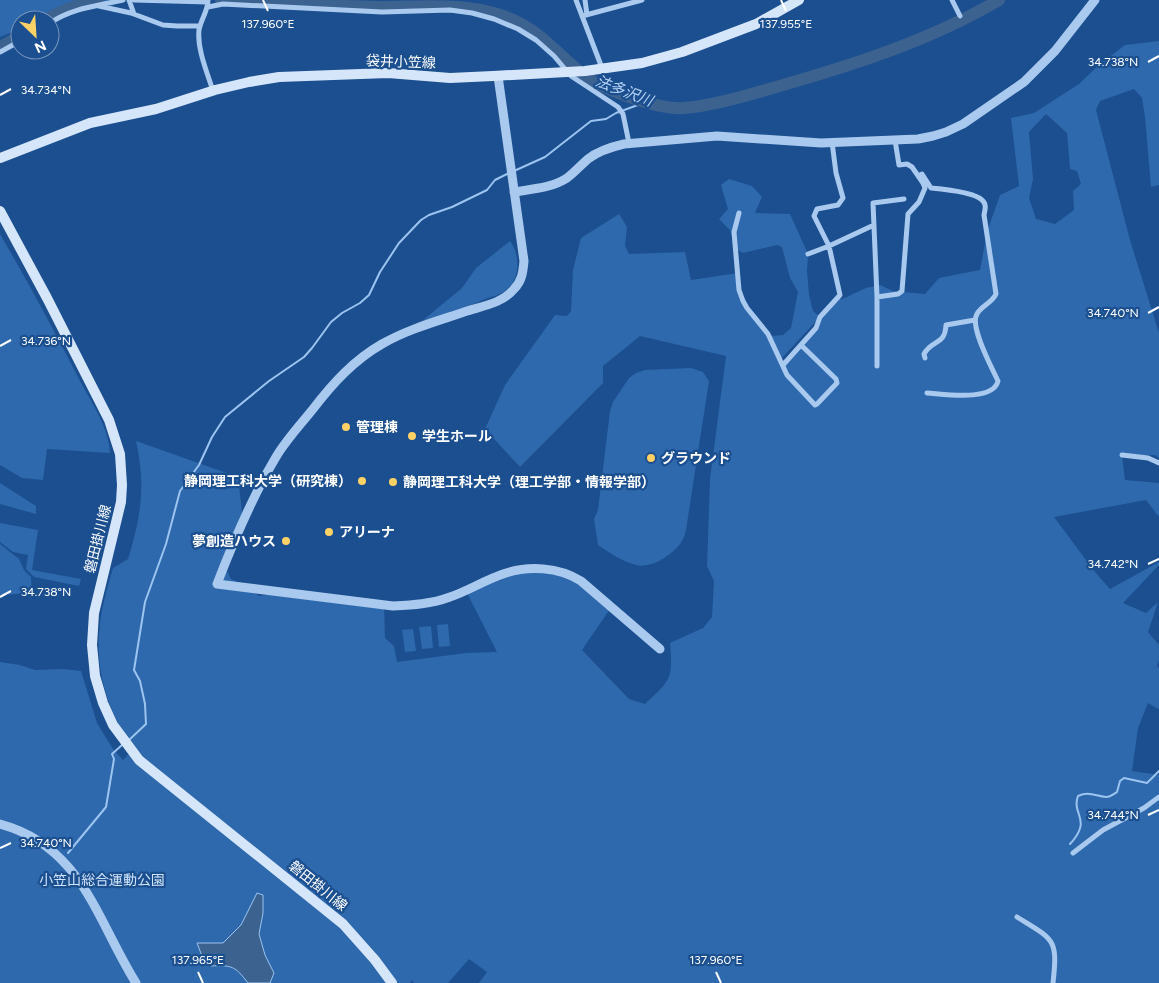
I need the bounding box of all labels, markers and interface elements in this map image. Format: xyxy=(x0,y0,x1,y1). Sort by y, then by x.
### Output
north arrow xyxy=(10,10,60,60)
text: 137.960°E xyxy=(241,17,295,31)
text: 137.955°E xyxy=(760,17,812,31)
text: N xyxy=(32,36,49,56)
street label: 袋井小笠線 xyxy=(366,52,436,72)
text: 34.738°N xyxy=(1088,55,1138,69)
water label: 法多沢川 xyxy=(593,72,657,111)
text: 34.734°N xyxy=(21,83,71,97)
text: 34.740°N xyxy=(1087,306,1139,320)
text: 34.736°N xyxy=(21,334,71,348)
place label: 管理棟 xyxy=(356,419,398,436)
marker: 管理棟 xyxy=(340,421,352,433)
place label: 学生ホール xyxy=(422,428,492,445)
marker: 学生ホール xyxy=(406,430,418,442)
place label: グラウンド xyxy=(661,450,731,467)
marker: グラウンド xyxy=(645,452,657,464)
place label: 静岡理工科大学（研究棟） xyxy=(184,473,352,490)
place label: 静岡理工科大学（理工学部・情報学部） xyxy=(403,474,655,491)
marker: 静岡理工科大学（研究棟） xyxy=(356,475,368,487)
marker: 静岡理工科大学（理工学部・情報学部） xyxy=(387,476,399,488)
street label: 磐田掛川線 xyxy=(81,503,115,575)
place label: アリーナ xyxy=(339,524,395,541)
marker: アリーナ xyxy=(323,526,335,538)
place label: 夢創造ハウス xyxy=(192,533,276,550)
marker: 夢創造ハウス xyxy=(280,535,292,547)
text: 34.742°N xyxy=(1088,557,1138,571)
text: 34.738°N xyxy=(21,585,71,599)
text: 34.744°N xyxy=(1087,808,1139,822)
text: 34.740°N xyxy=(20,836,72,850)
street label: 磐田掛川線 xyxy=(285,857,351,915)
park label: 小笠山総合運動公園 xyxy=(39,872,165,889)
text: 137.965°E xyxy=(172,953,224,967)
text: 137.960°E xyxy=(689,953,743,967)

